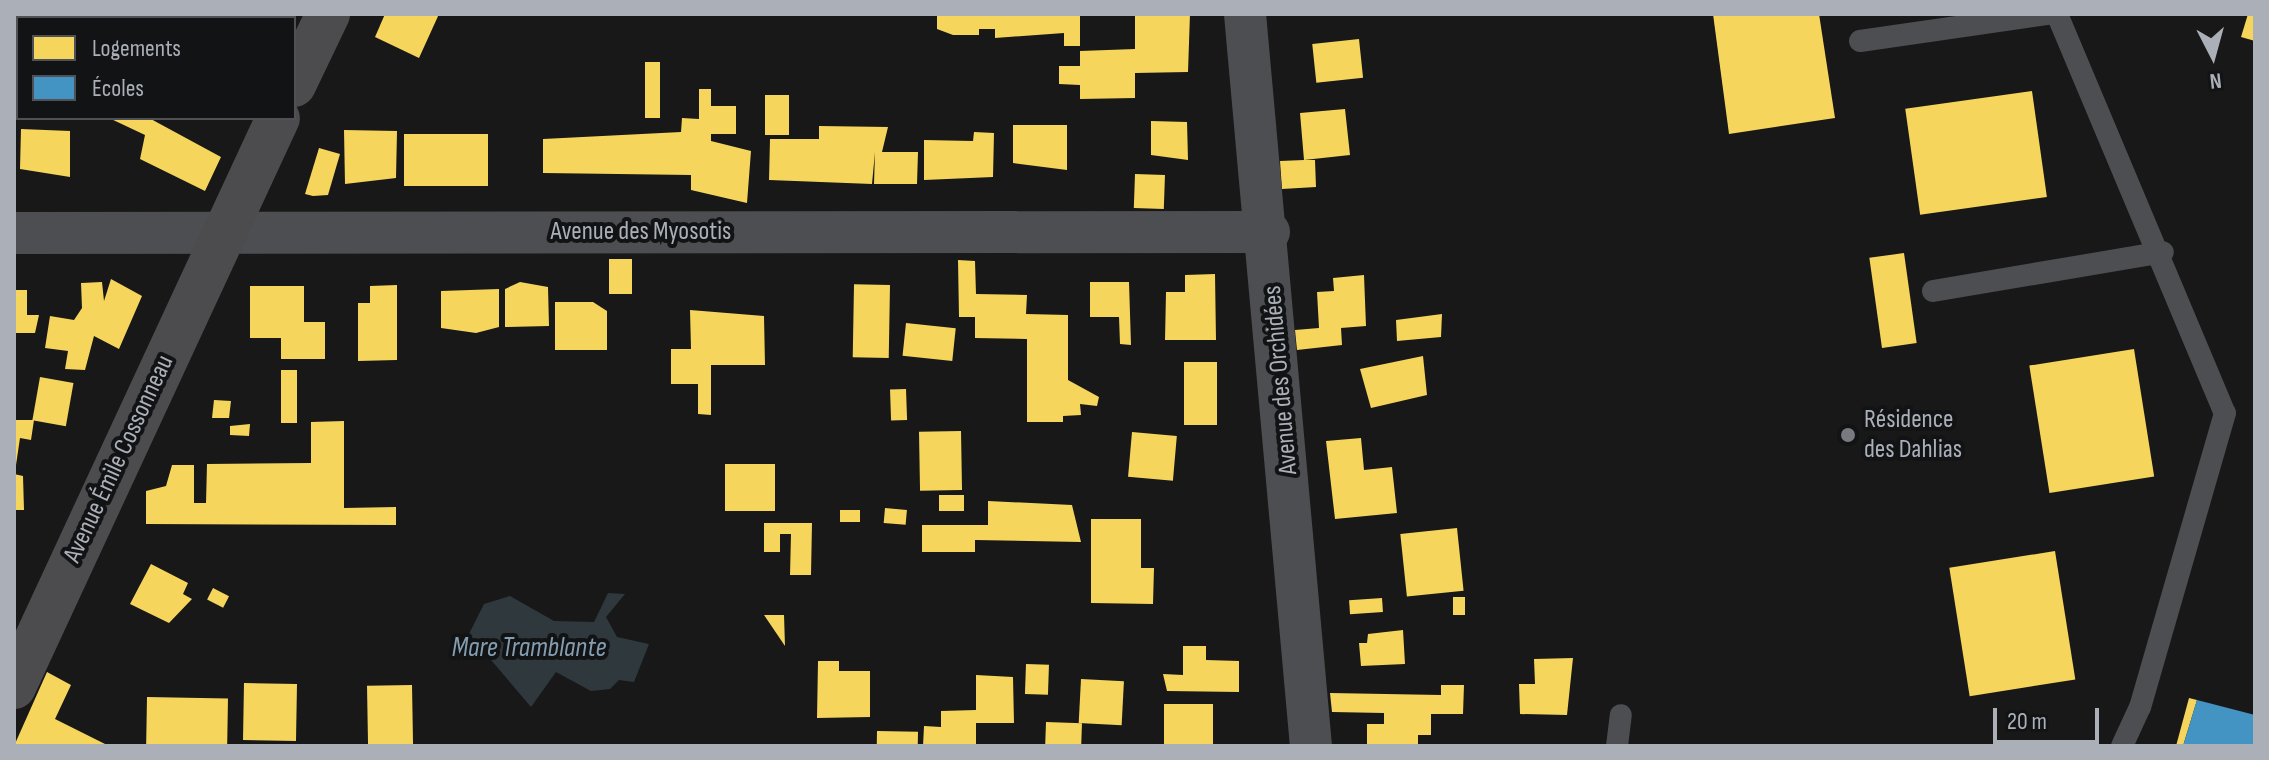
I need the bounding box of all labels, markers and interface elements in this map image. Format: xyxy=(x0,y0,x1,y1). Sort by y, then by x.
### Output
legend xyxy=(16,16,296,120)
north arrow xyxy=(2173,16,2253,96)
text: Logements xyxy=(92,34,181,63)
text: N xyxy=(2208,66,2223,94)
text: Écoles xyxy=(92,74,144,103)
street label: Avenue des Myosotis xyxy=(551,216,731,248)
street label: Avenue des Orchidées xyxy=(1257,284,1305,476)
street label: Avenue Émile Cossonneau xyxy=(57,350,181,568)
place label: Résidence des Dahlias xyxy=(1864,404,1962,466)
marker: Résidence des Dahlias xyxy=(1839,426,1857,444)
water label: Mare Tramblante xyxy=(452,631,606,665)
scale bar xyxy=(1997,692,2103,742)
text: 20 m xyxy=(2007,707,2047,736)

